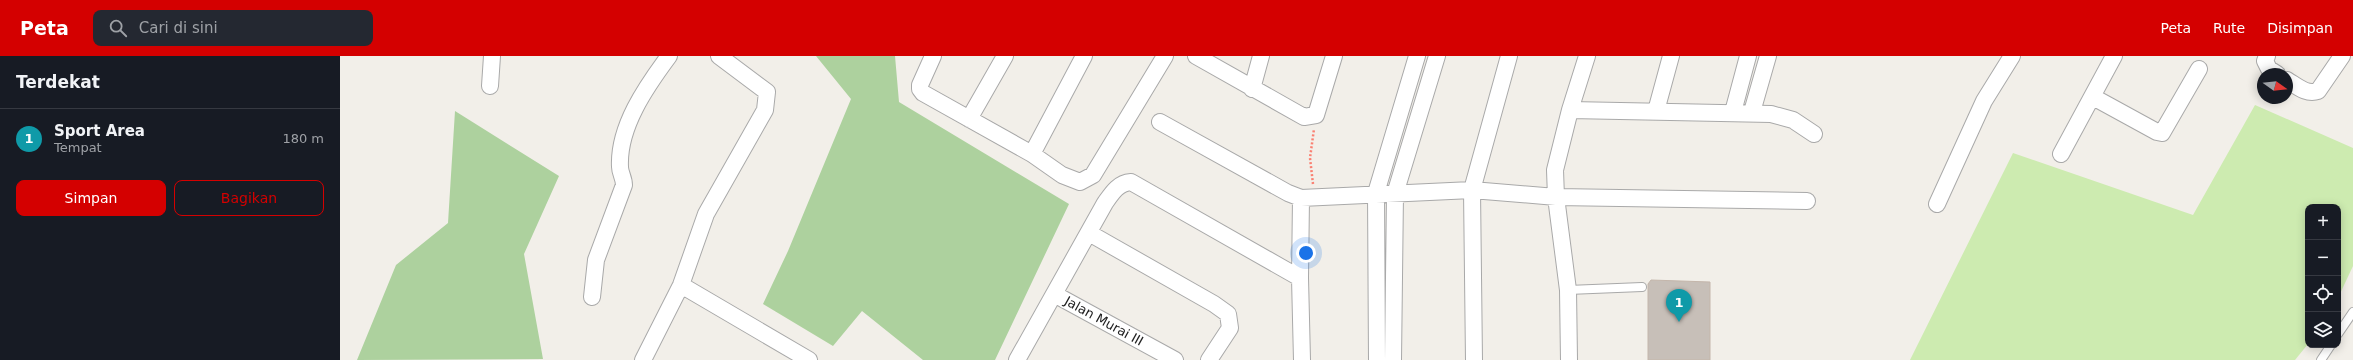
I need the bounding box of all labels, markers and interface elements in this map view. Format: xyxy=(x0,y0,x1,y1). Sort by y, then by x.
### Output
search box xyxy=(93,10,373,46)
text: Peta xyxy=(20,17,69,39)
icon: search xyxy=(107,17,129,39)
text: Cari di sini xyxy=(139,19,218,37)
text: Peta xyxy=(2160,20,2191,36)
text: Rute xyxy=(2213,20,2245,36)
text: Disimpan xyxy=(2267,20,2333,36)
north arrow xyxy=(2257,68,2293,104)
text: Terdekat xyxy=(16,72,100,92)
text: Sport Area xyxy=(54,122,145,140)
text: 1 xyxy=(24,131,34,146)
text: 180 m xyxy=(282,131,324,146)
text: Tempat xyxy=(54,140,102,155)
button: Simpan xyxy=(16,180,166,216)
button: Bagikan xyxy=(174,180,324,216)
map controls xyxy=(2305,204,2341,348)
button: + xyxy=(2305,204,2341,240)
button: − xyxy=(2305,240,2341,276)
your location xyxy=(1296,243,1316,263)
button: locate xyxy=(2305,276,2341,312)
pin: 1 xyxy=(1666,289,1692,322)
street label: Jalan Murai III xyxy=(1061,293,1146,349)
button: layers xyxy=(2305,312,2341,348)

